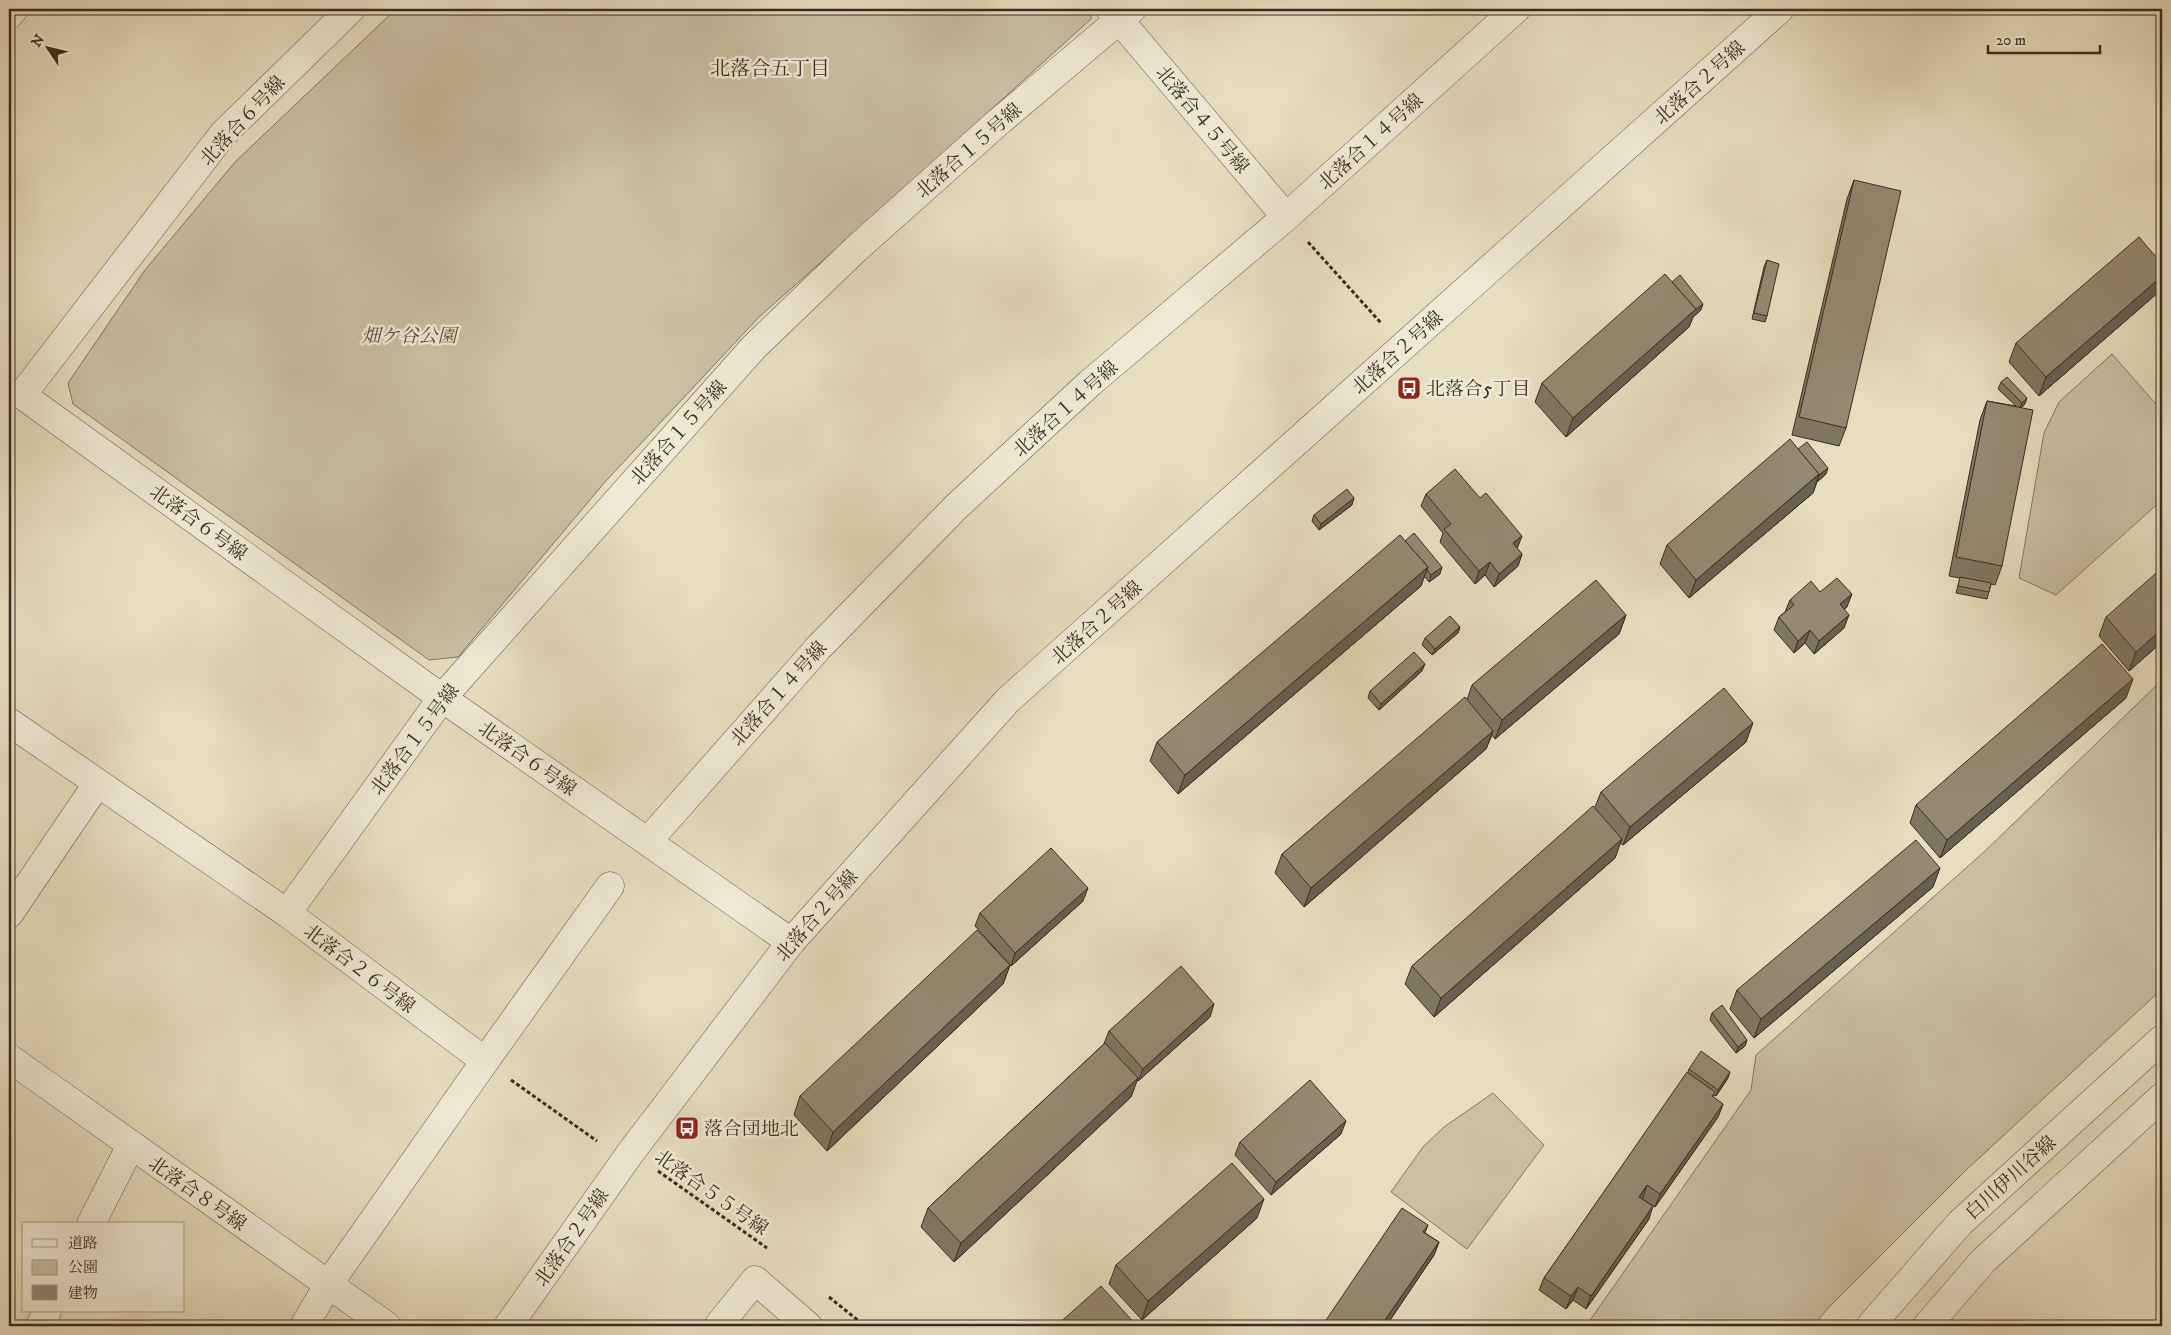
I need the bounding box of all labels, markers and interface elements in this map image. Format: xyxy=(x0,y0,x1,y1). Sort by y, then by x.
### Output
north arrow xyxy=(22,22,72,72)
scale bar xyxy=(1988,22,2101,54)
text: N xyxy=(27,31,49,51)
text: 20 m xyxy=(1996,31,2026,50)
street label: 北落合２号線 xyxy=(1650,36,1750,130)
district label: 北落合五丁目 xyxy=(710,57,830,82)
street label: 北落合４５号線 xyxy=(1150,62,1253,178)
street label: 北落合６号線 xyxy=(196,71,290,171)
street label: 北落合１４号線 xyxy=(1314,89,1428,195)
street label: 北落合１５号線 xyxy=(911,99,1027,203)
street label: 北落合２号線 xyxy=(1348,306,1448,400)
park label: 畑ケ谷公園 xyxy=(361,325,459,348)
street label: 北落合１４号線 xyxy=(1009,356,1123,462)
bus stop icon: 北落合5丁目 xyxy=(1396,375,1422,401)
street label: 北落合１５号線 xyxy=(626,376,732,490)
place label: 北落合5丁目 xyxy=(1426,378,1530,401)
street label: 北落合６号線 xyxy=(145,480,251,566)
street label: 北落合２号線 xyxy=(1047,576,1147,670)
street label: 北落合１４号線 xyxy=(726,637,832,751)
street label: 北落合１５号線 xyxy=(366,680,464,800)
street label: 北落合６号線 xyxy=(474,717,580,801)
street label: 北落合２号線 xyxy=(771,865,863,967)
street label: 北落合２６号線 xyxy=(299,920,419,1018)
bus stop icon: 落合団地北 xyxy=(674,1115,700,1141)
place label: 落合団地北 xyxy=(704,1118,799,1141)
street label: 白川伊川谷線 xyxy=(1961,1131,2061,1225)
street label: 北落合５５号線 xyxy=(650,1146,772,1241)
street label: 北落合８号線 xyxy=(144,1152,250,1236)
street label: 北落合２号線 xyxy=(530,1185,614,1291)
legend xyxy=(22,1222,185,1312)
text: 道路 xyxy=(68,1234,98,1253)
text: 公園 xyxy=(68,1258,98,1277)
text: 建物 xyxy=(68,1284,98,1303)

